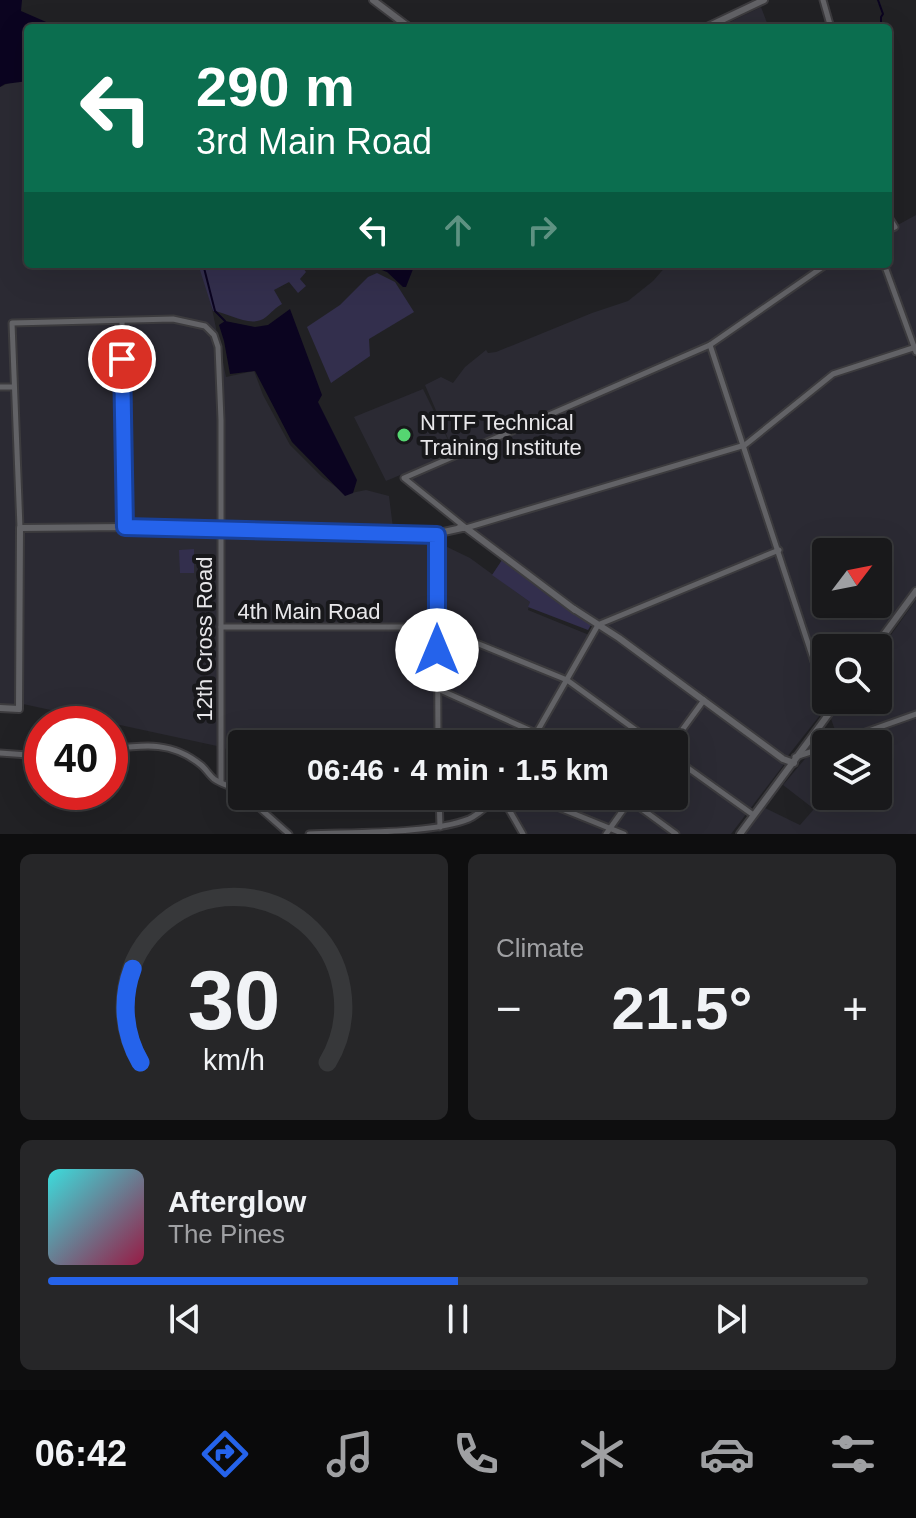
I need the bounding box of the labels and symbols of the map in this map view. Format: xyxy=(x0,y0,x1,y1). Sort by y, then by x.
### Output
pin xyxy=(88,325,156,393)
place label: NTTF Technical Training Institute xyxy=(420,410,582,460)
marker: NTTF Technical Training Institute xyxy=(395,426,413,444)
north arrow xyxy=(812,538,892,618)
street label: 12th Cross Road xyxy=(192,556,217,722)
street label: 4th Main Road xyxy=(237,599,381,624)
position arrow xyxy=(395,608,479,692)
speed limit sign: 40 xyxy=(24,706,128,810)

